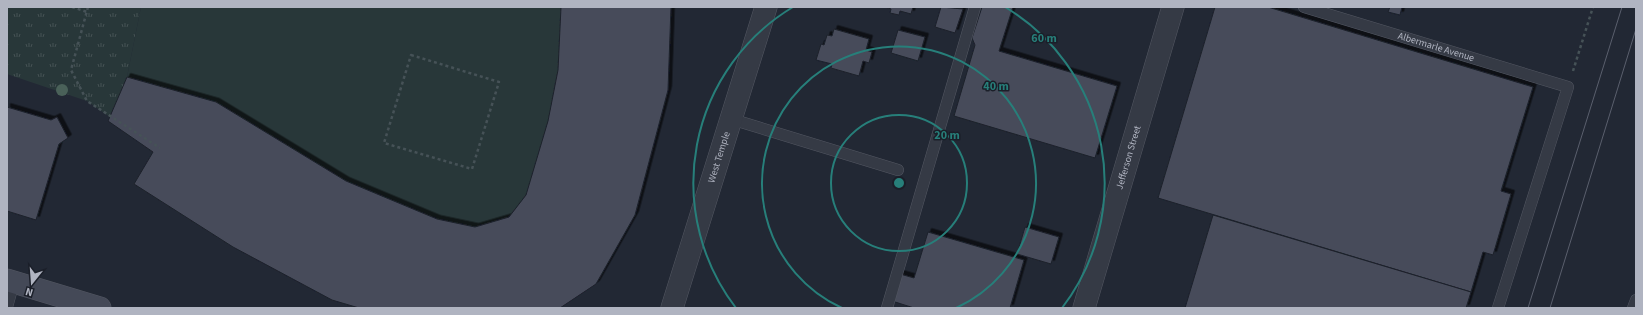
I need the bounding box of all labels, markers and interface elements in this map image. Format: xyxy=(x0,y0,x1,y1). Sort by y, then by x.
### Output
street label: Albermarle Avenue xyxy=(1396,29,1476,65)
text: 60 m xyxy=(1031,30,1057,47)
text: 40 m xyxy=(983,78,1009,95)
street label: Jefferson Street xyxy=(1112,123,1145,191)
text: 20 m xyxy=(934,127,960,144)
street label: West Temple xyxy=(704,130,734,185)
centre of rings xyxy=(892,176,906,190)
north arrow xyxy=(12,263,52,303)
text: N xyxy=(24,284,35,300)

